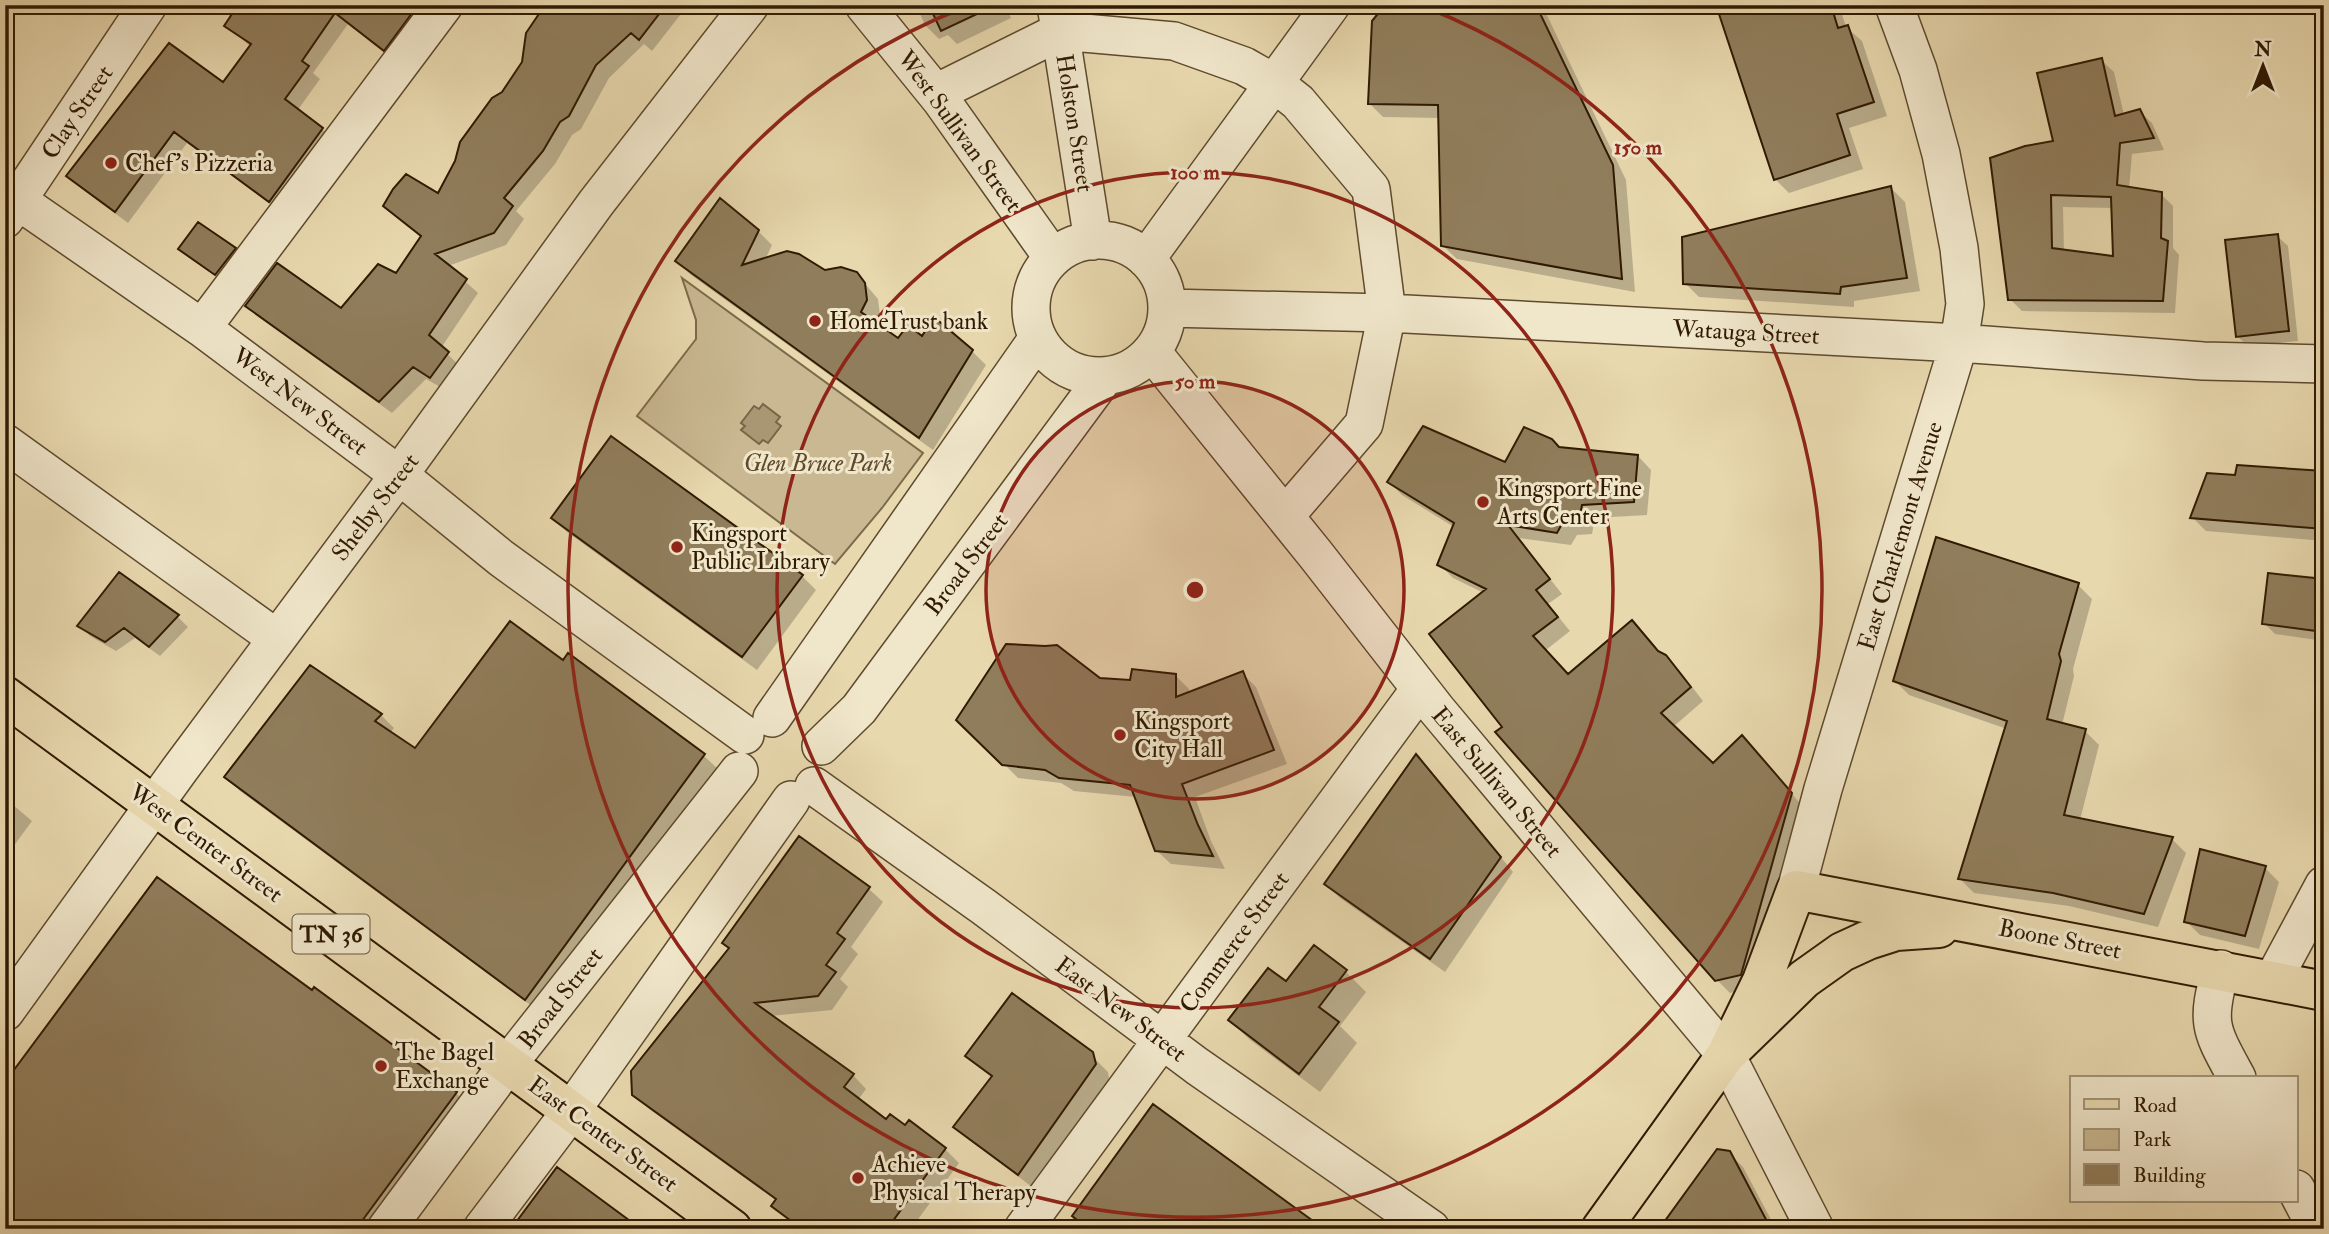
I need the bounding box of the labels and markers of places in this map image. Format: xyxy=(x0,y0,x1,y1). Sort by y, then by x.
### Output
place label: Chef's Pizzeria xyxy=(125,148,274,179)
marker: Chef's Pizzeria xyxy=(103,155,119,171)
place label: HomeTrust bank xyxy=(829,306,989,337)
marker: HomeTrust bank xyxy=(807,313,823,329)
place label: Kingsport Fine Arts Center xyxy=(1496,473,1642,532)
marker: Kingsport Fine Arts Center xyxy=(1475,494,1491,510)
place label: Kingsport Public Library xyxy=(691,518,830,577)
marker: Kingsport Public Library xyxy=(669,539,685,555)
centre of rings xyxy=(1183,578,1207,602)
place label: Kingsport City Hall xyxy=(1134,706,1230,765)
marker: Kingsport City Hall xyxy=(1112,727,1128,743)
place label: The Bagel Exchange xyxy=(395,1037,494,1096)
marker: The Bagel Exchange xyxy=(373,1058,389,1074)
place label: Achieve Physical Therapy xyxy=(871,1149,1036,1208)
marker: Achieve Physical Therapy xyxy=(850,1170,866,1186)

